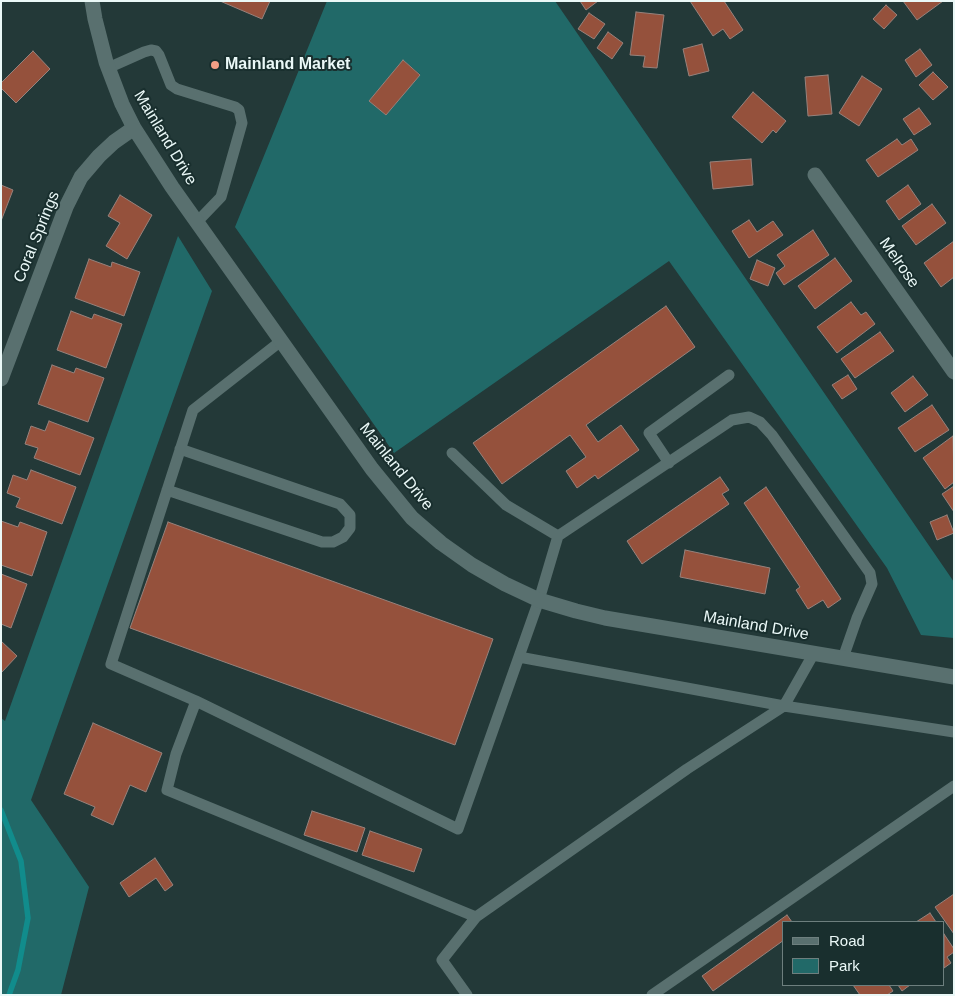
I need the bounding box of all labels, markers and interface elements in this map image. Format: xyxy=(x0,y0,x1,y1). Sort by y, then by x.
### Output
place label: Mainland Market xyxy=(225,55,350,75)
marker: Mainland Market xyxy=(209,59,221,71)
street label: Mainland Drive xyxy=(129,87,201,189)
street label: Coral Springs xyxy=(10,188,64,286)
street label: Melrose xyxy=(875,234,923,292)
street label: Mainland Drive xyxy=(355,419,437,515)
street label: Mainland Drive xyxy=(702,607,810,645)
legend xyxy=(782,921,945,986)
text: Road xyxy=(829,932,865,949)
text: Park xyxy=(829,957,860,974)

